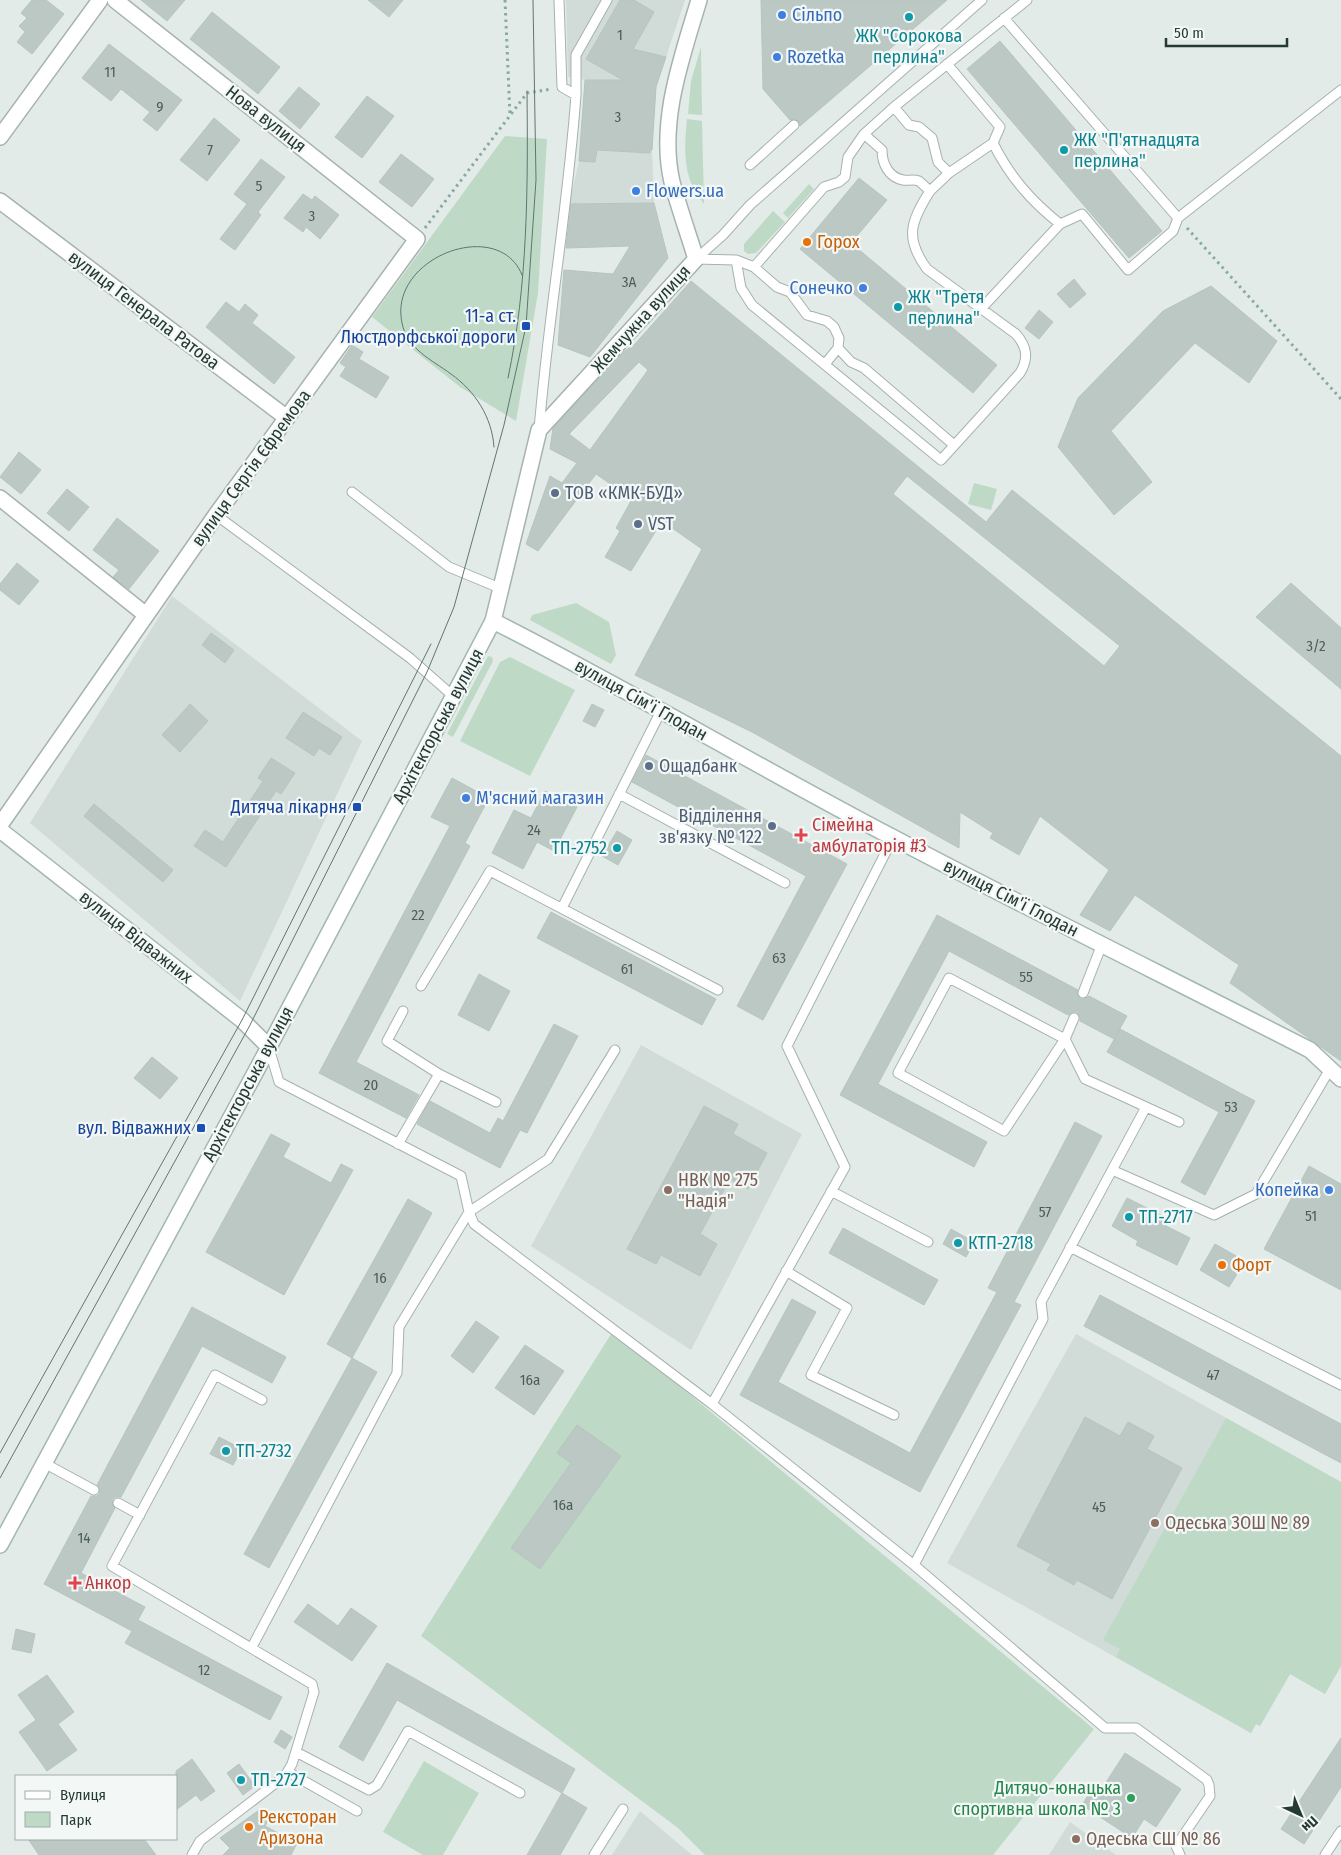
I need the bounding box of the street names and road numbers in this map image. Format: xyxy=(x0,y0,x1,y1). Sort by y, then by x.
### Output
street label: Нова вулиця xyxy=(221,81,311,157)
street label: вулиця Генерала Ратова xyxy=(64,246,224,374)
street label: Жемчужна вулиця xyxy=(587,260,695,378)
street label: вулиця Сергія Єфремова xyxy=(187,385,315,551)
street label: Архітекторська вулиця xyxy=(388,645,488,807)
street label: вулиця Сім'ї Глодан xyxy=(571,654,711,746)
street label: вулиця Сім'ї Глодан xyxy=(940,854,1082,942)
street label: вулиця Відважних xyxy=(75,886,197,988)
street label: Архітекторська вулиця xyxy=(198,1003,298,1165)

